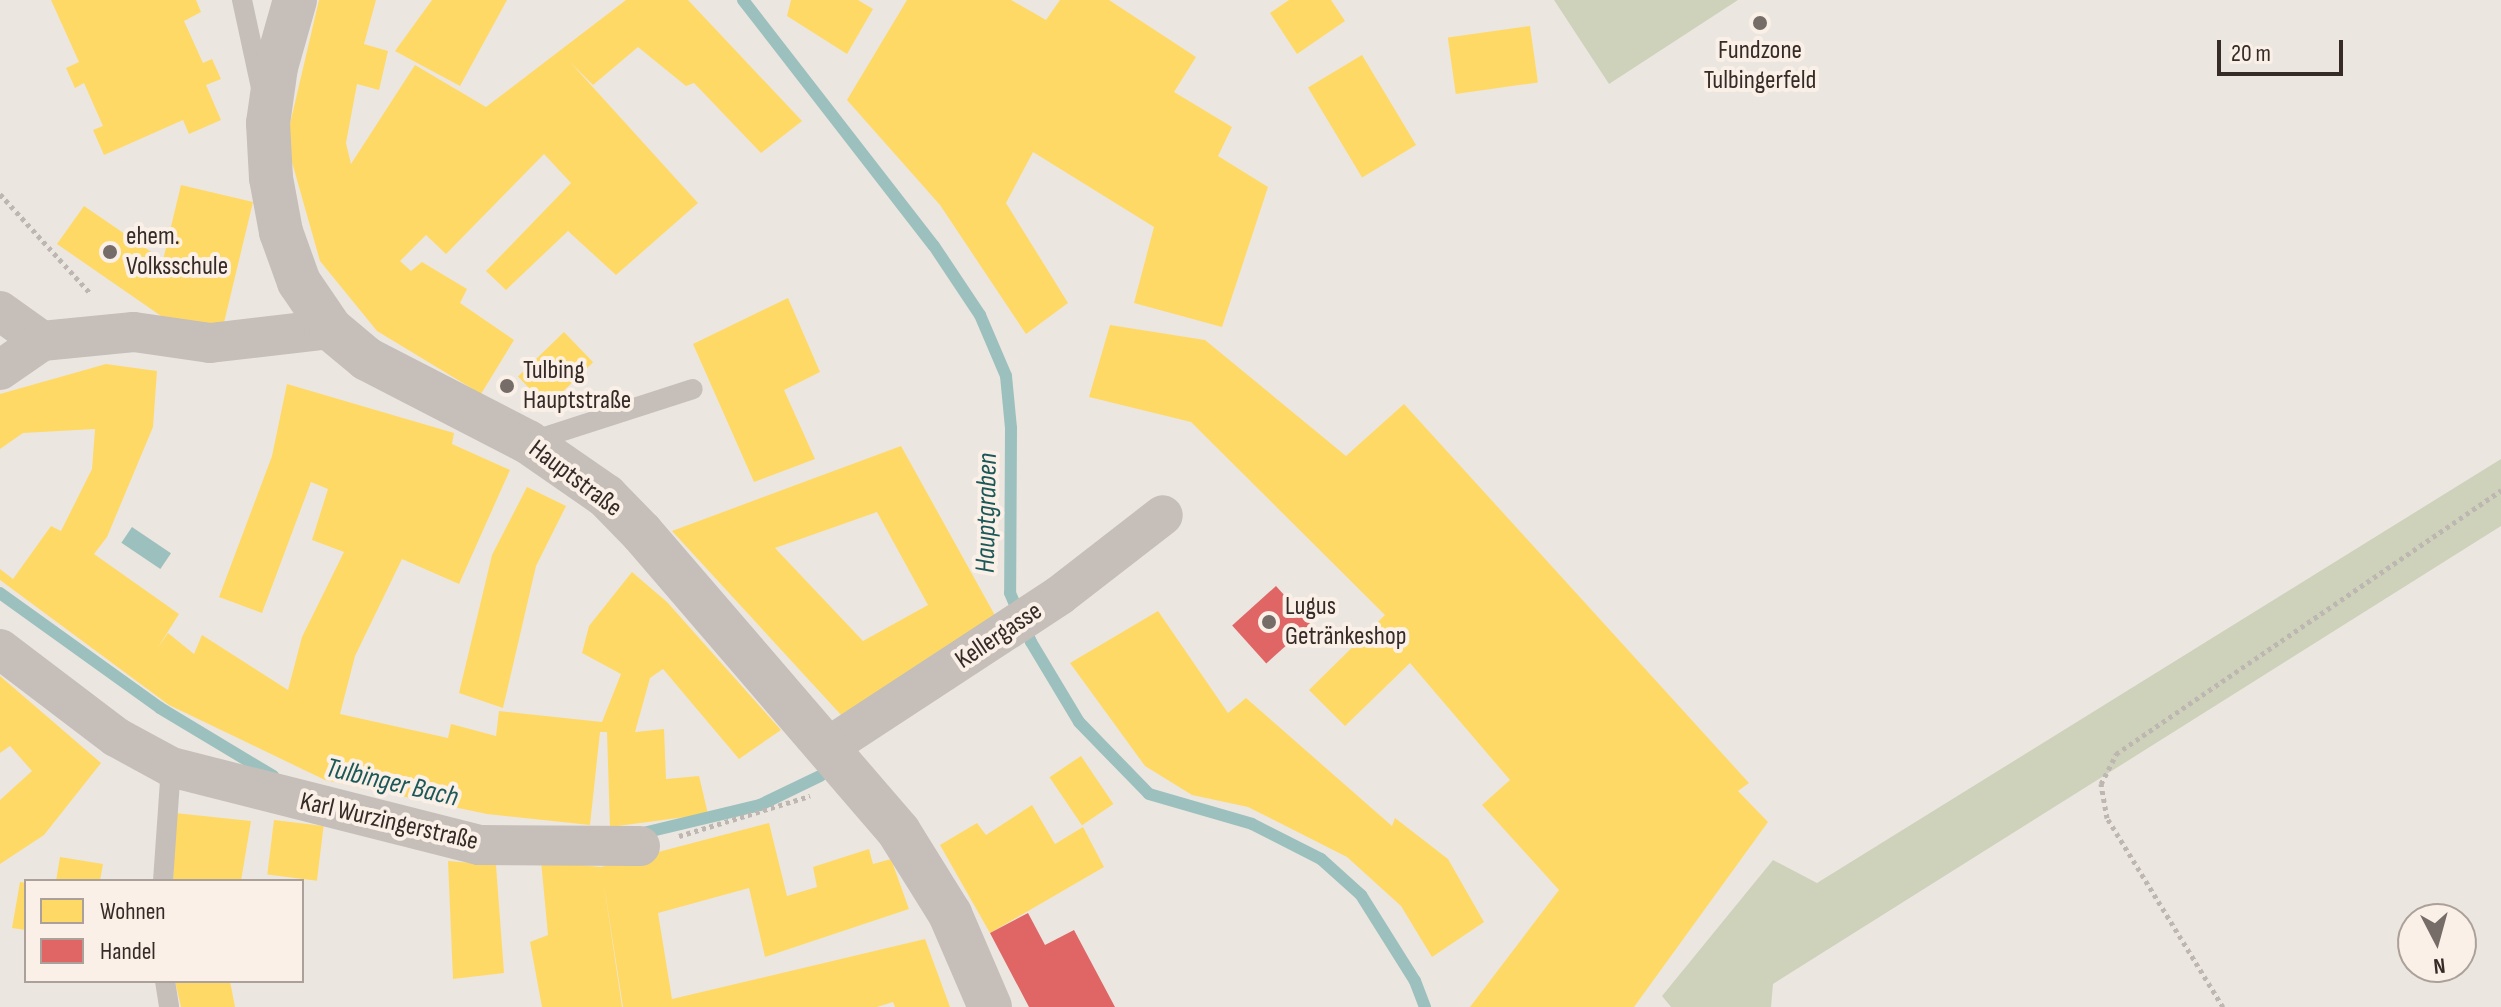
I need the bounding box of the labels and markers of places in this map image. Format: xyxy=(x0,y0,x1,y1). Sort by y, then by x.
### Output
marker: Fundzone Tulbingerfeld xyxy=(1751,14,1769,32)
place label: Fundzone Tulbingerfeld xyxy=(1704,35,1816,96)
place label: ehem. Volksschule xyxy=(126,221,228,282)
marker: ehem. Volksschule xyxy=(101,243,119,261)
place label: Tulbing Hauptstraße xyxy=(523,355,631,416)
marker: Tulbing Hauptstraße xyxy=(498,377,516,395)
place label: Lugus Getränkeshop xyxy=(1285,591,1406,652)
marker: Lugus Getränkeshop xyxy=(1260,613,1278,631)

